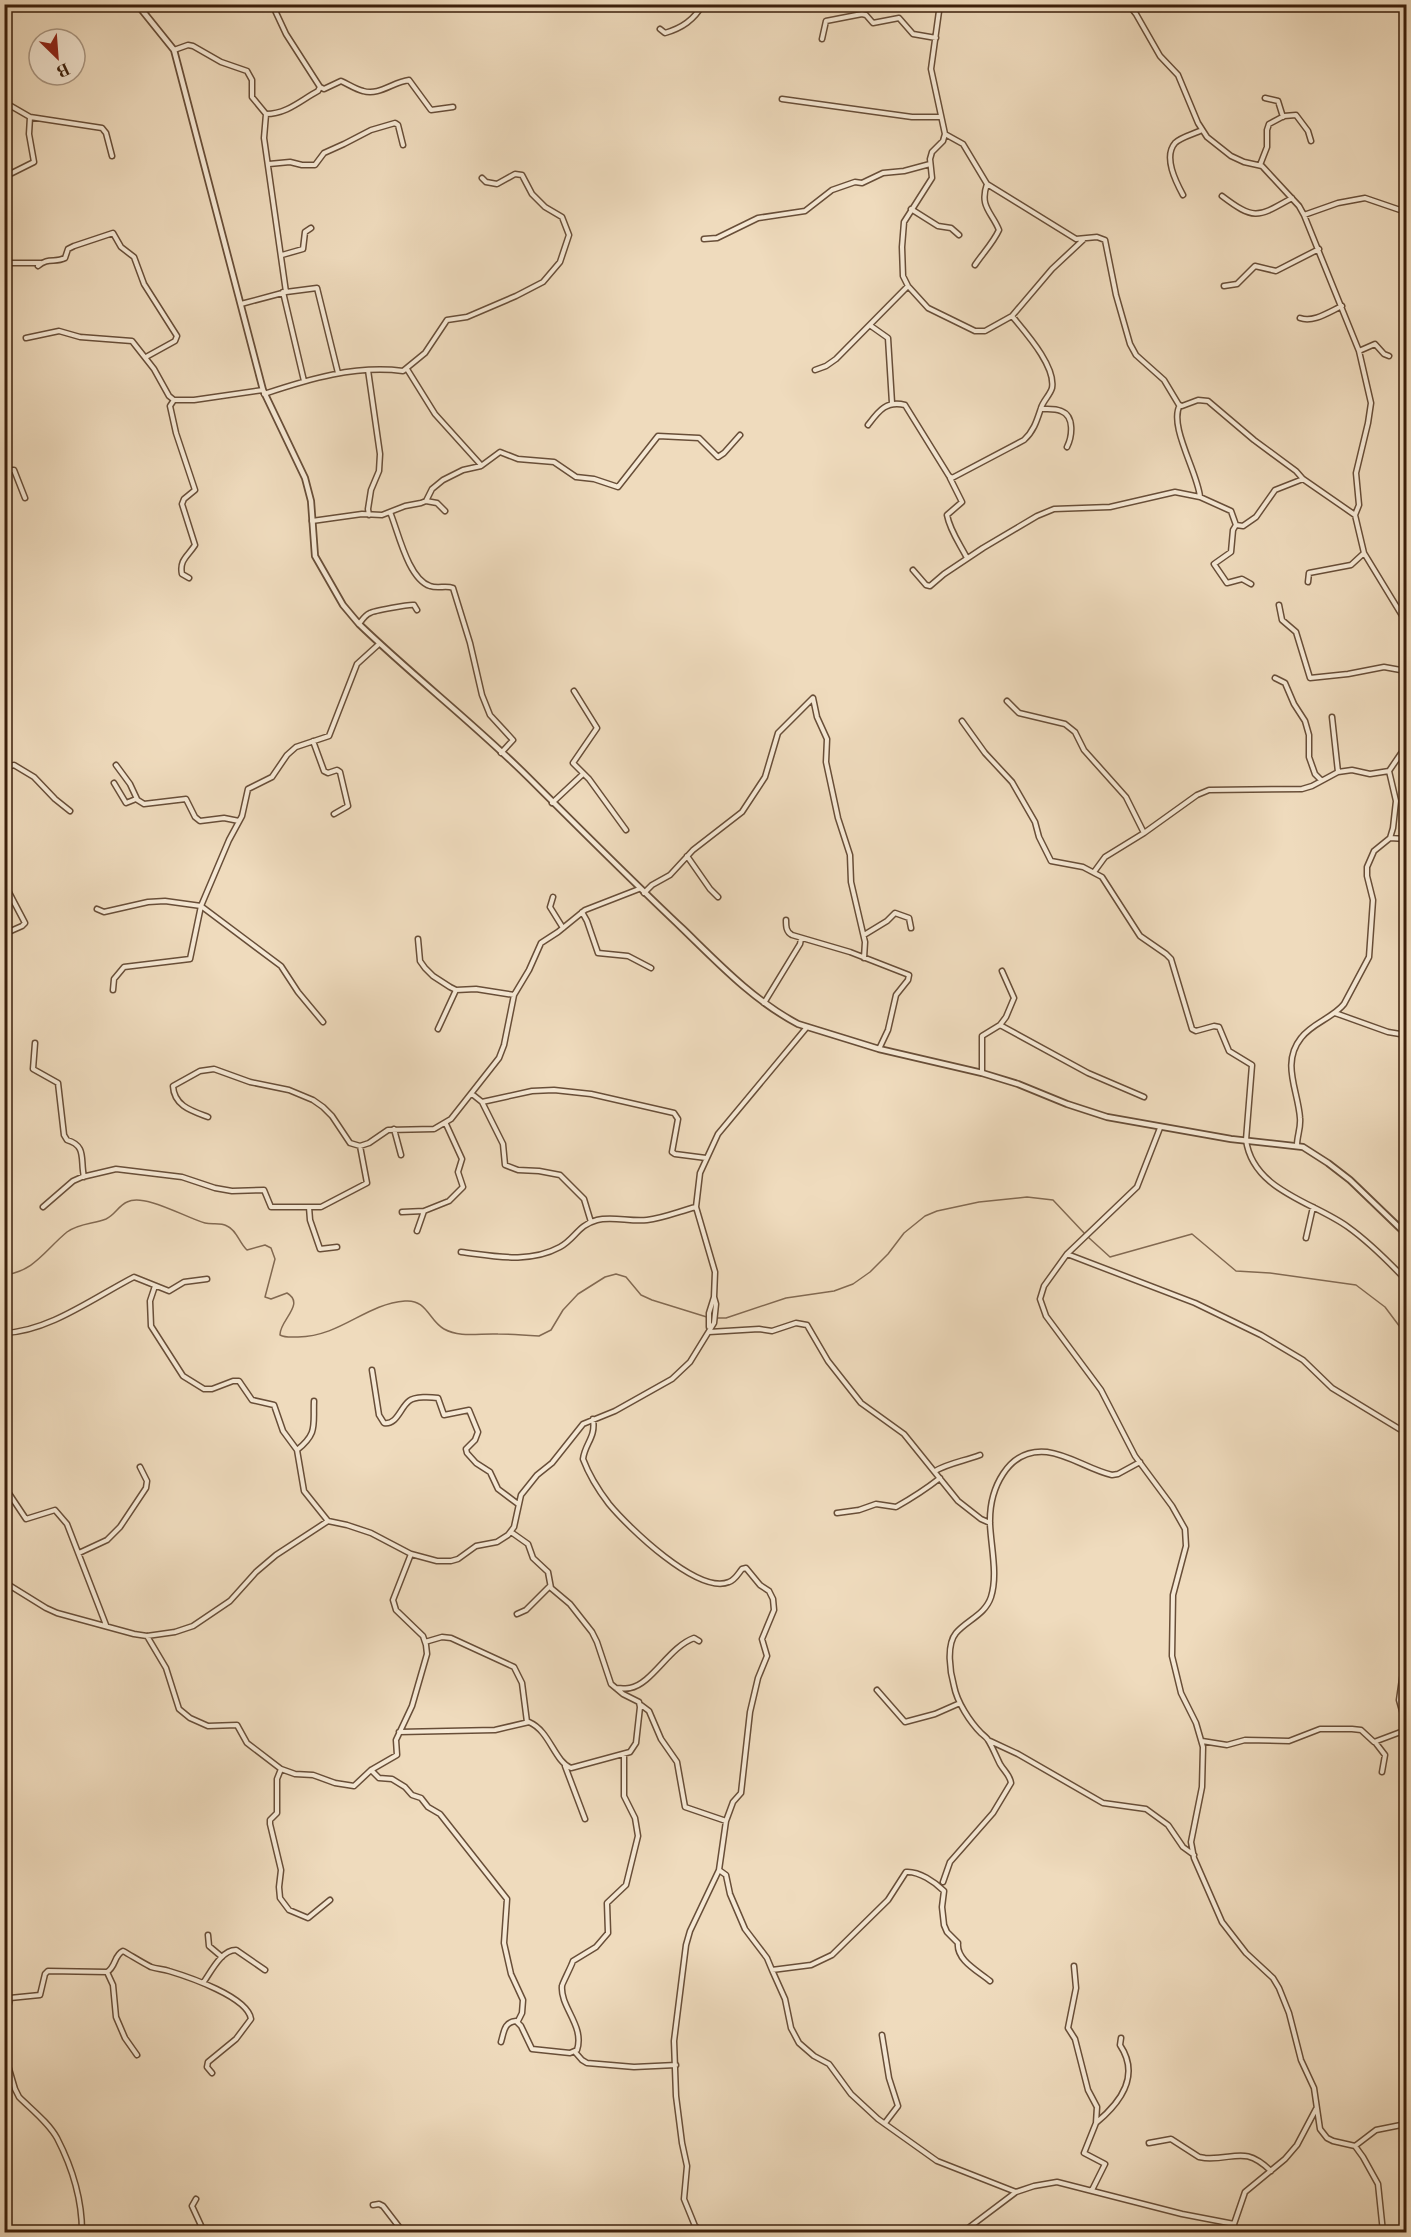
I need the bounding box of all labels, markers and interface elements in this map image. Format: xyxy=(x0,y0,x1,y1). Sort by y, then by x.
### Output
north arrow xyxy=(27,27,87,87)
text: B xyxy=(53,58,73,81)

